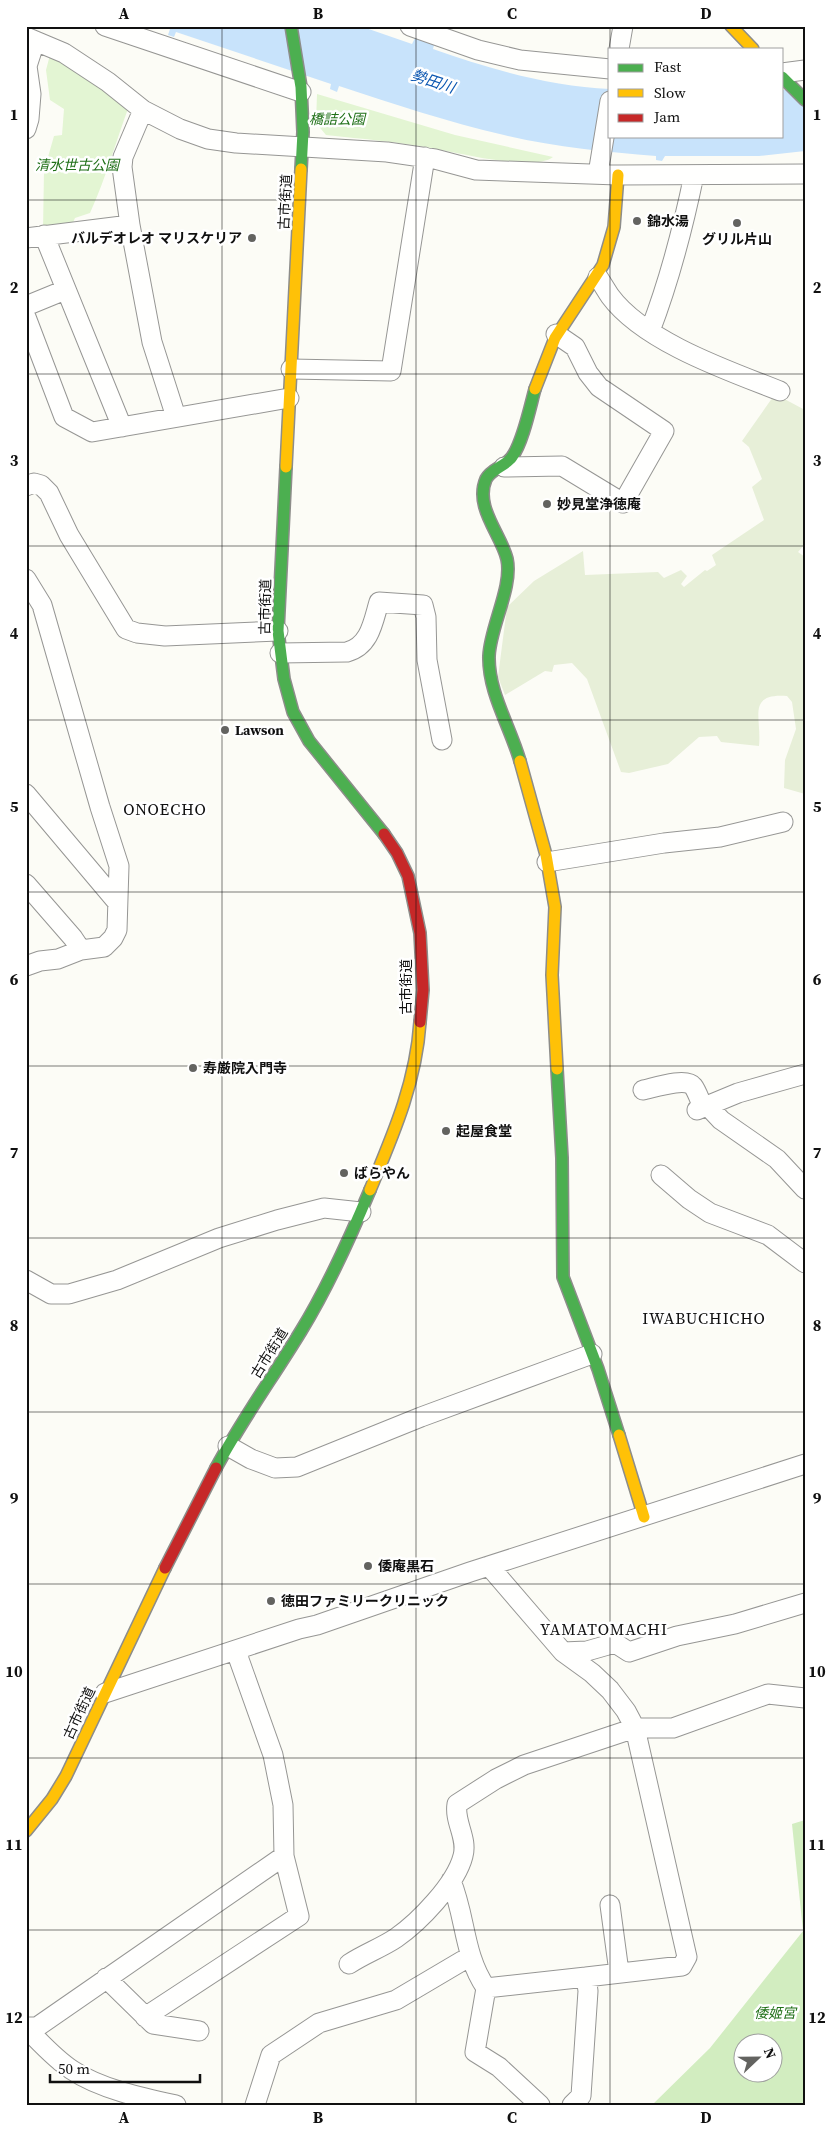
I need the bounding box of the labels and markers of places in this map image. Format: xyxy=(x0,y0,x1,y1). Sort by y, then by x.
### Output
place label: 錦水湯 xyxy=(647,211,689,231)
marker: 錦水湯 xyxy=(631,215,643,227)
marker: グリル片山 xyxy=(731,217,743,229)
place label: バルデオレオ マリスケリア xyxy=(71,228,242,248)
place label: グリル片山 xyxy=(702,229,772,249)
marker: バルデオレオ マリスケリア xyxy=(246,232,258,244)
place label: 妙見堂浄徳庵 xyxy=(557,494,641,514)
marker: 妙見堂浄徳庵 xyxy=(541,498,553,510)
place label: Lawson xyxy=(235,720,284,740)
marker: Lawson xyxy=(219,724,231,736)
place label: 寿厳院入門寺 xyxy=(203,1058,287,1078)
marker: 寿厳院入門寺 xyxy=(187,1062,199,1074)
place label: 起屋食堂 xyxy=(456,1121,512,1141)
marker: 起屋食堂 xyxy=(440,1125,452,1137)
place label: ばらやん xyxy=(354,1163,410,1183)
marker: ばらやん xyxy=(338,1167,350,1179)
place label: 倭庵黒石 xyxy=(378,1556,434,1576)
marker: 倭庵黒石 xyxy=(362,1560,374,1572)
place label: 徳田ファミリークリニック xyxy=(281,1591,449,1611)
marker: 徳田ファミリークリニック xyxy=(265,1595,277,1607)

